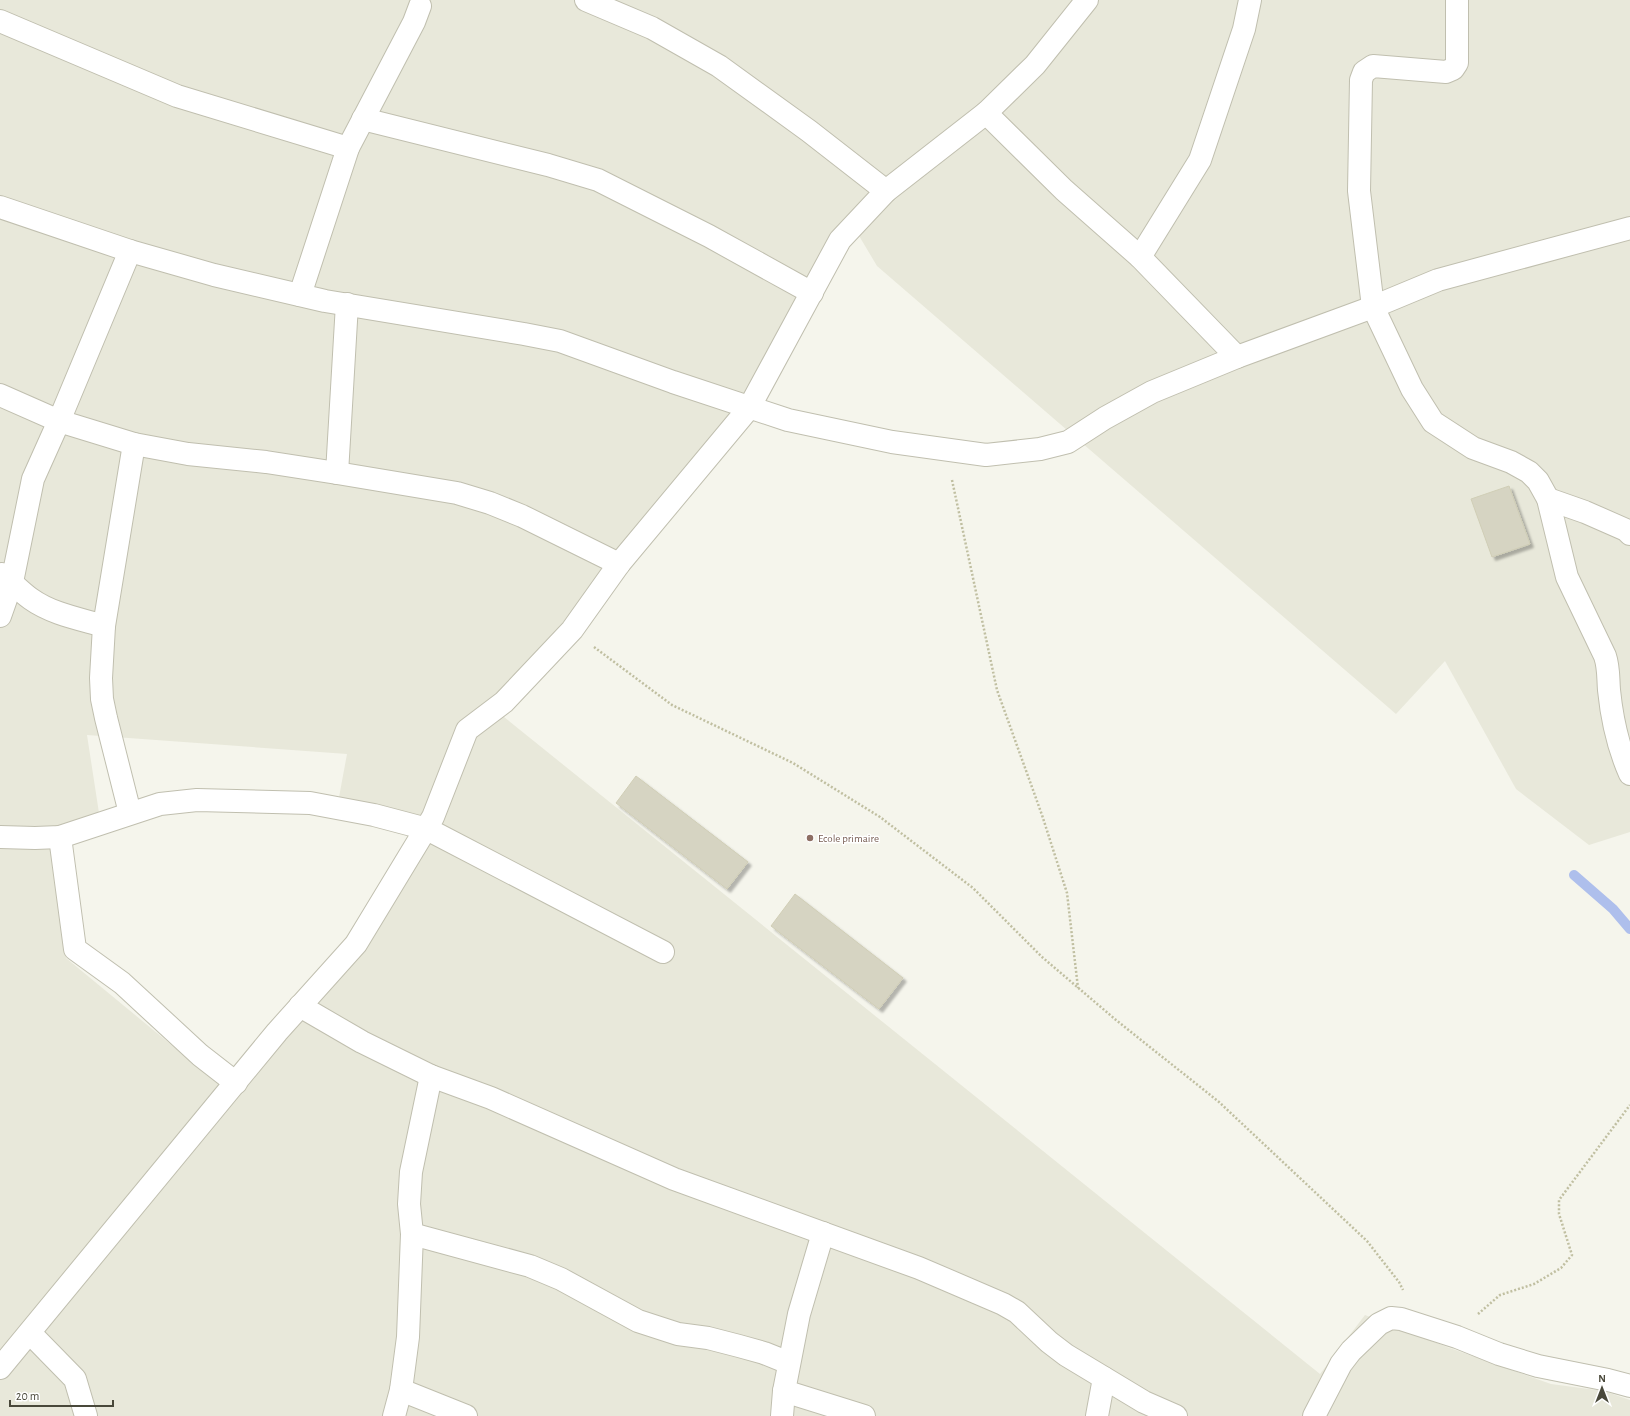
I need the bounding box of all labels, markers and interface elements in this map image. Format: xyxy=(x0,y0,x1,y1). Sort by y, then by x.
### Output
marker: Ecole primaire xyxy=(805,833,815,843)
place label: Ecole primaire xyxy=(818,833,879,844)
north arrow xyxy=(1582,1368,1622,1408)
text: N xyxy=(1598,1373,1606,1384)
scale bar xyxy=(10,1382,113,1408)
text: 20 m xyxy=(16,1390,39,1402)

